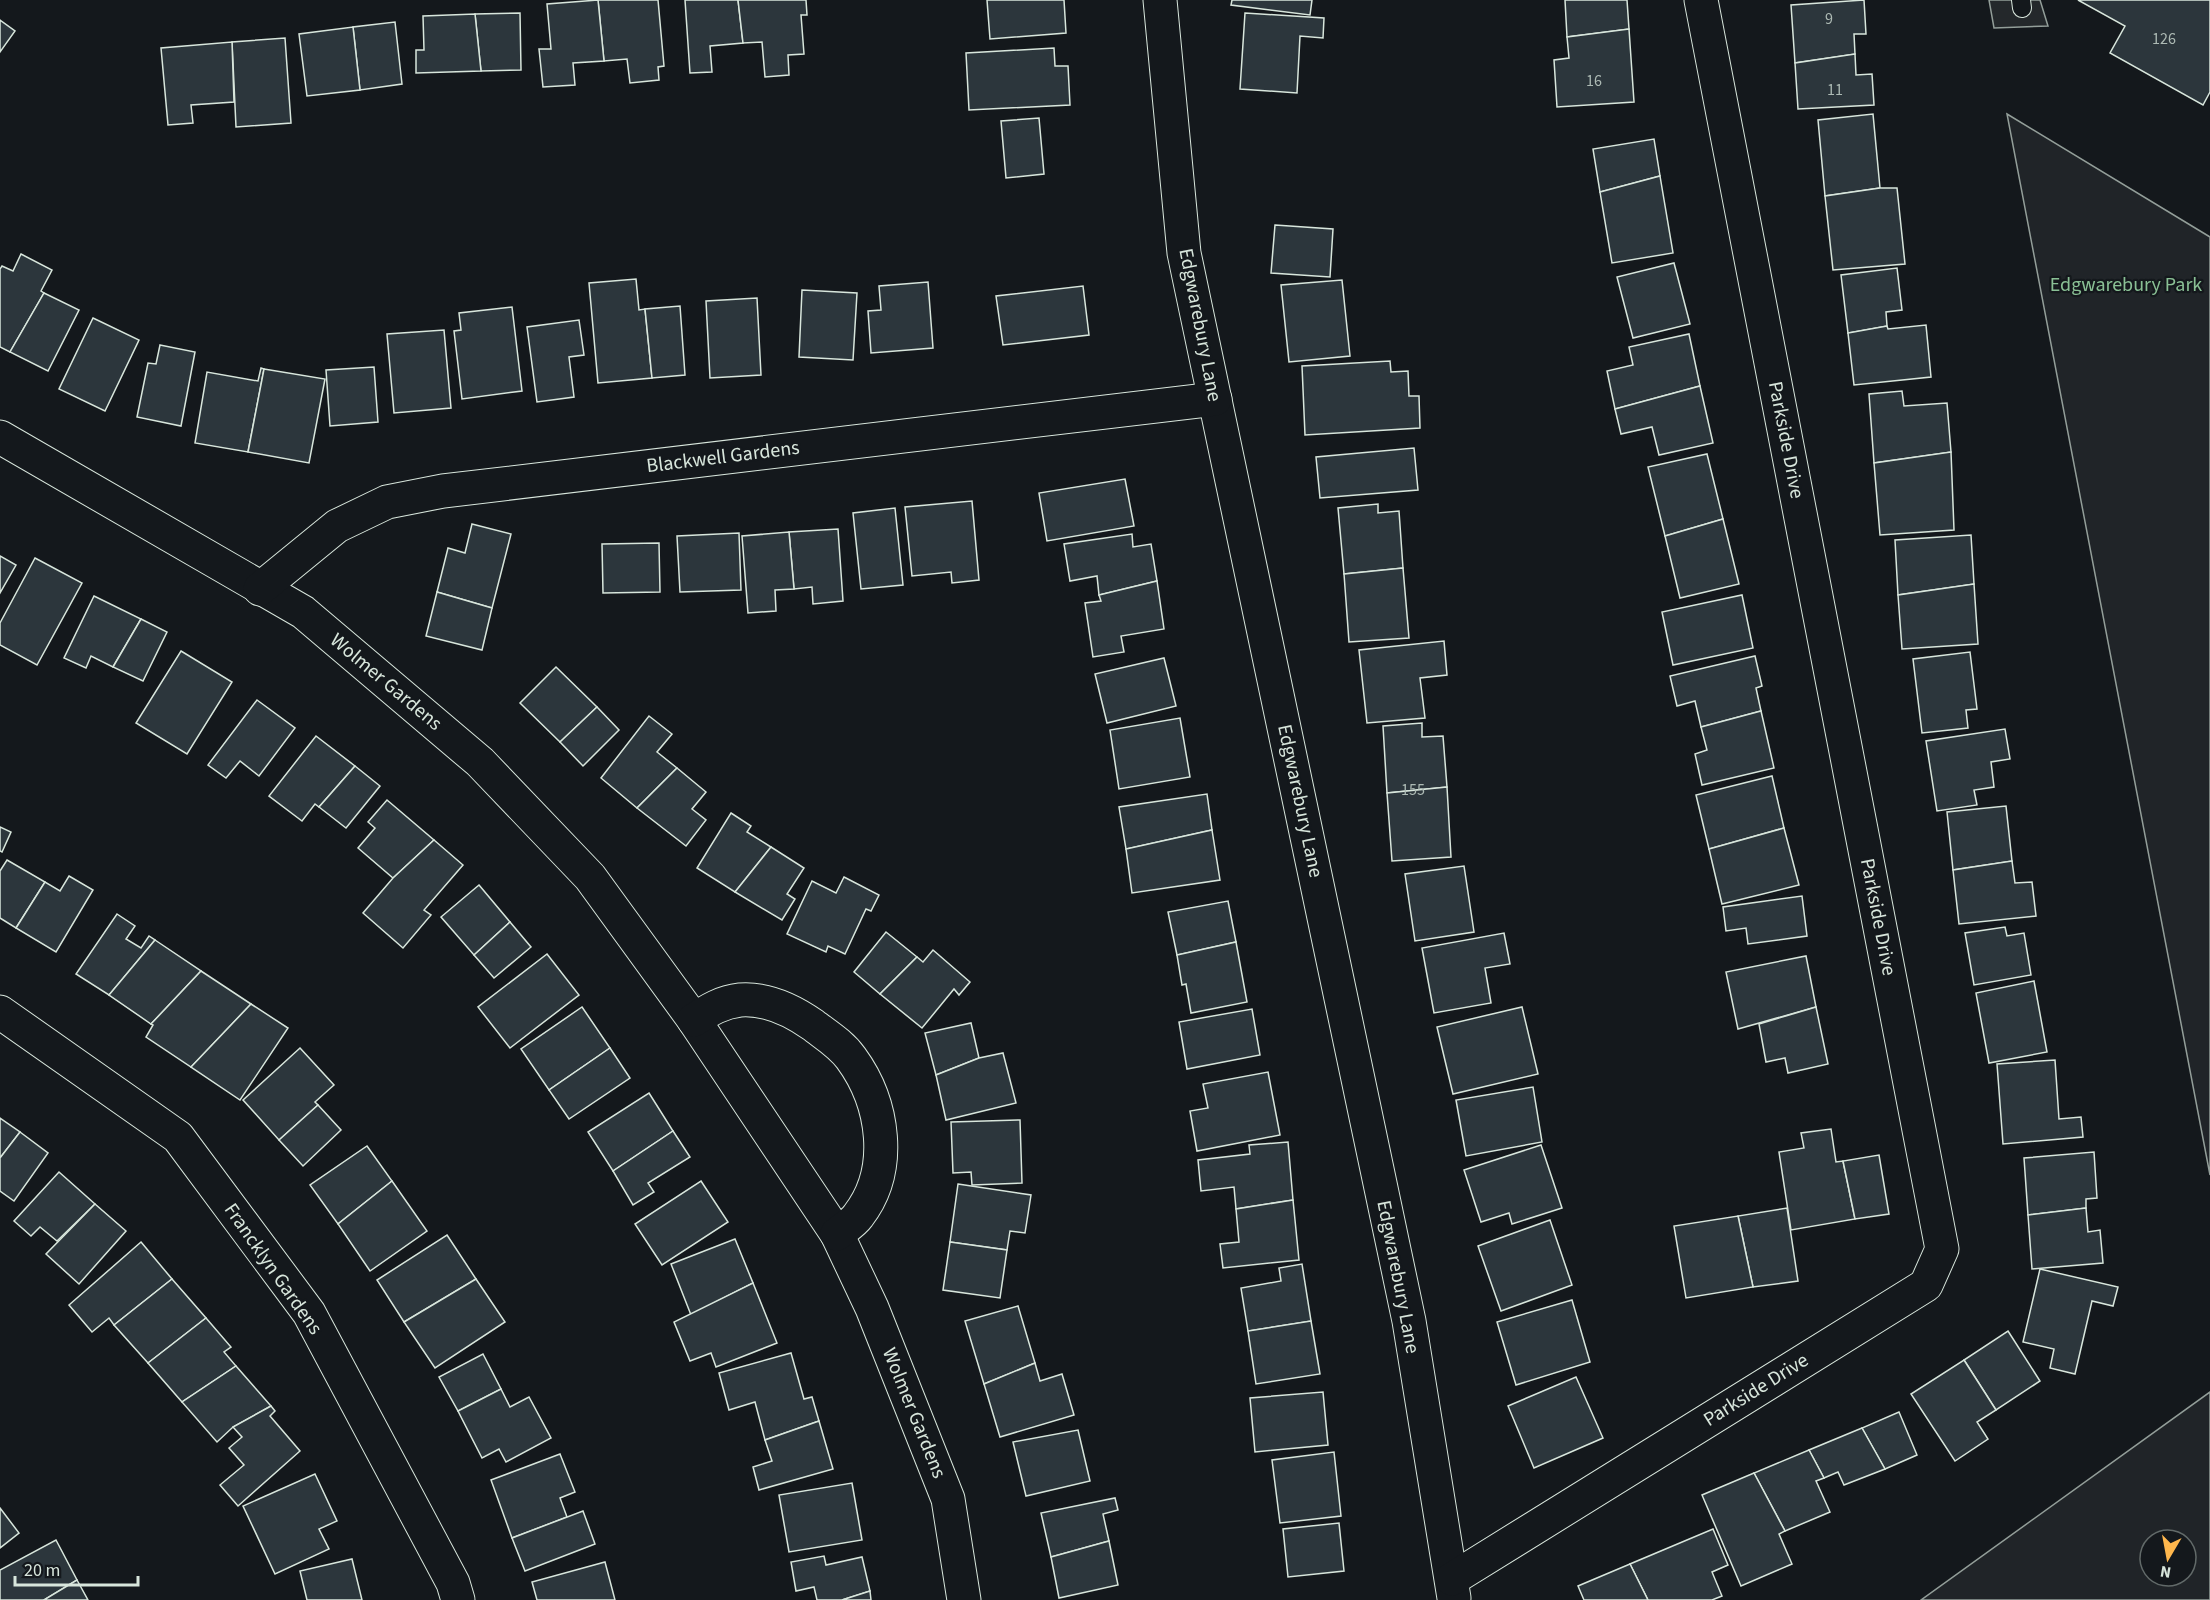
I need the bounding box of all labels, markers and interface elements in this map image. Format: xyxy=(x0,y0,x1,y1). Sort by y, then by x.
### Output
house number: 9 xyxy=(1825,8,1833,30)
house number: 126 xyxy=(2152,28,2176,50)
house number: 16 xyxy=(1586,70,1602,92)
house number: 11 xyxy=(1827,79,1843,101)
street label: Edgwarebury Lane xyxy=(1171,246,1229,404)
park label: Edgwarebury Park xyxy=(2050,271,2202,299)
street label: Parkside Drive xyxy=(1761,379,1811,501)
street label: Blackwell Gardens xyxy=(645,434,801,480)
street label: Wolmer Gardens xyxy=(324,627,448,737)
street label: Edgwarebury Lane xyxy=(1270,722,1330,880)
house number: 155 xyxy=(1401,779,1425,801)
street label: Parkside Drive xyxy=(1853,856,1903,978)
street label: Francklyn Gardens xyxy=(217,1198,329,1340)
street label: Edgwarebury Lane xyxy=(1369,1198,1427,1356)
street label: Wolmer Gardens xyxy=(875,1343,953,1483)
street label: Parkside Drive xyxy=(1698,1347,1814,1433)
north arrow xyxy=(2138,1528,2198,1588)
scale bar xyxy=(15,1549,138,1587)
text: 20 m xyxy=(24,1558,60,1583)
text: N xyxy=(2158,1560,2173,1584)

